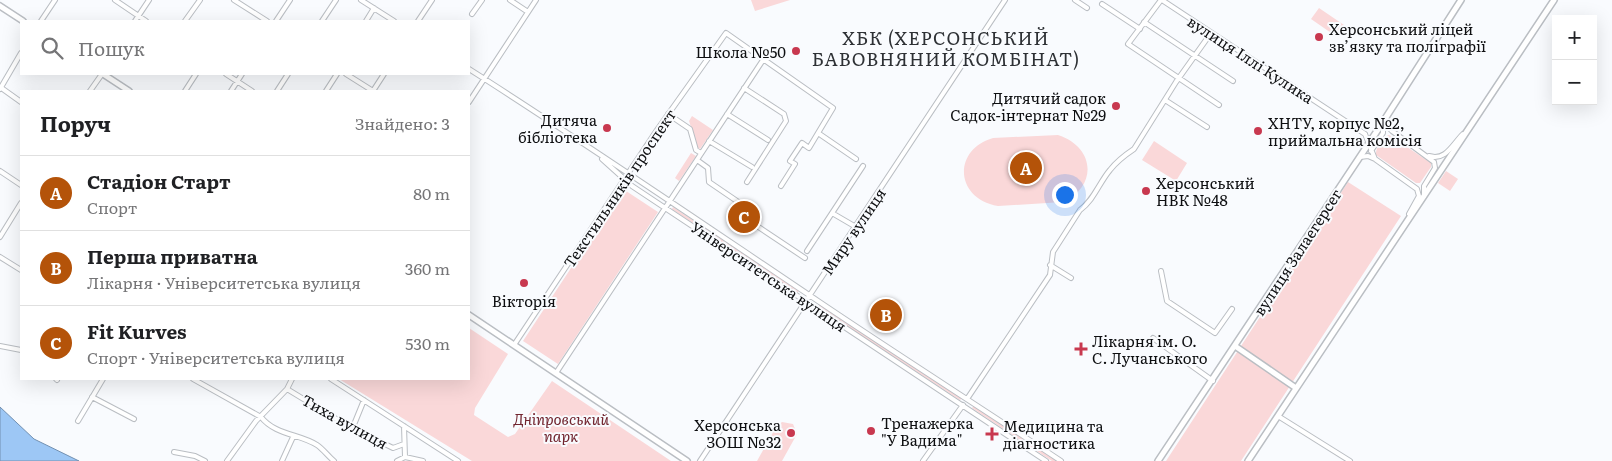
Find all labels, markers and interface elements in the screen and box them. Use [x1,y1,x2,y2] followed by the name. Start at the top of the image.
[1183,9,1319,109] street label: вулиця Іллі Кулика
[1552,15,1597,105] map controls
[1552,15,1597,60] button: +
[1329,17,1486,57] place label: Херсонський ліцей зв’язку та поліграфії
[20,20,470,75] search box
[812,24,1080,72] district label: ХБК (ХЕРСОНСЬКИЙ БАВОВНЯНИЙ КОМБІНАТ)
[1313,31,1325,43] marker: Херсонський ліцей зв’язку та поліграфії
[38,34,66,62] icon: search
[78,34,145,62] text: Пошук
[696,40,786,63] place label: Школа №50
[790,45,802,57] marker: Школа №50
[1552,60,1597,105] button: −
[950,86,1106,126] place label: Дитячий садок Садок-інтернат №29
[1110,100,1122,112] marker: Дитячий садок Садок-інтернат №29
[557,104,681,272] street label: Текстильників проспект
[40,107,111,138] text: Поруч
[518,108,598,148] place label: Дитяча бібліотека
[355,111,450,135] text: Знайдено: 3
[1268,111,1422,151] place label: ХНТУ, корпус №2, приймальна комісія
[601,122,613,134] marker: Дитяча бібліотека
[1252,125,1264,137] marker: ХНТУ, корпус №2, приймальна комісія
[1010,149,1042,187] pin: A
[87,167,231,195] text: Стадіон Старт
[1156,171,1255,211] place label: Херсонський НВК №48
[50,181,62,205] text: A
[413,181,450,205] text: 80 m
[1052,182,1078,208] your location
[815,183,891,279] street label: Миру вулиця
[1247,184,1347,320] street label: вулиця Залаегерсег
[1140,185,1152,197] marker: Херсонський НВК №48
[87,195,137,219] text: Спорт
[728,198,760,236] pin: C
[686,215,852,337] street label: Університетська вулиця
[87,242,258,270] text: Перша приватна
[50,256,62,280] text: B
[405,256,450,280] text: 360 m
[87,270,361,294] text: Лікарня · Університетська вулиця
[518,277,530,289] marker: Вікторія
[492,289,556,312] place label: Вікторія
[870,296,902,334] pin: B
[87,317,187,345] text: Fit Kurves
[1092,329,1208,369] place label: Лікарня ім. О. С. Лучанського
[50,331,62,355] text: C
[405,331,450,355] text: 530 m
[1074,342,1088,356] marker: Лікарня ім. О. С. Лучанського
[87,345,345,369] text: Спорт · Університетська вулиця
[298,388,392,454] street label: Тиха вулиця
[513,407,609,447] park label: Дніпровський парк
[881,411,974,451] place label: Тренажерка "У Вадима"
[694,413,782,453] place label: Херсонська ЗОШ №32
[1003,414,1104,454] place label: Медицина та діагностика
[865,425,877,437] marker: Тренажерка "У Вадима"
[785,427,797,439] marker: Херсонська ЗОШ №32
[985,427,999,441] marker: Медицина та діагностика

